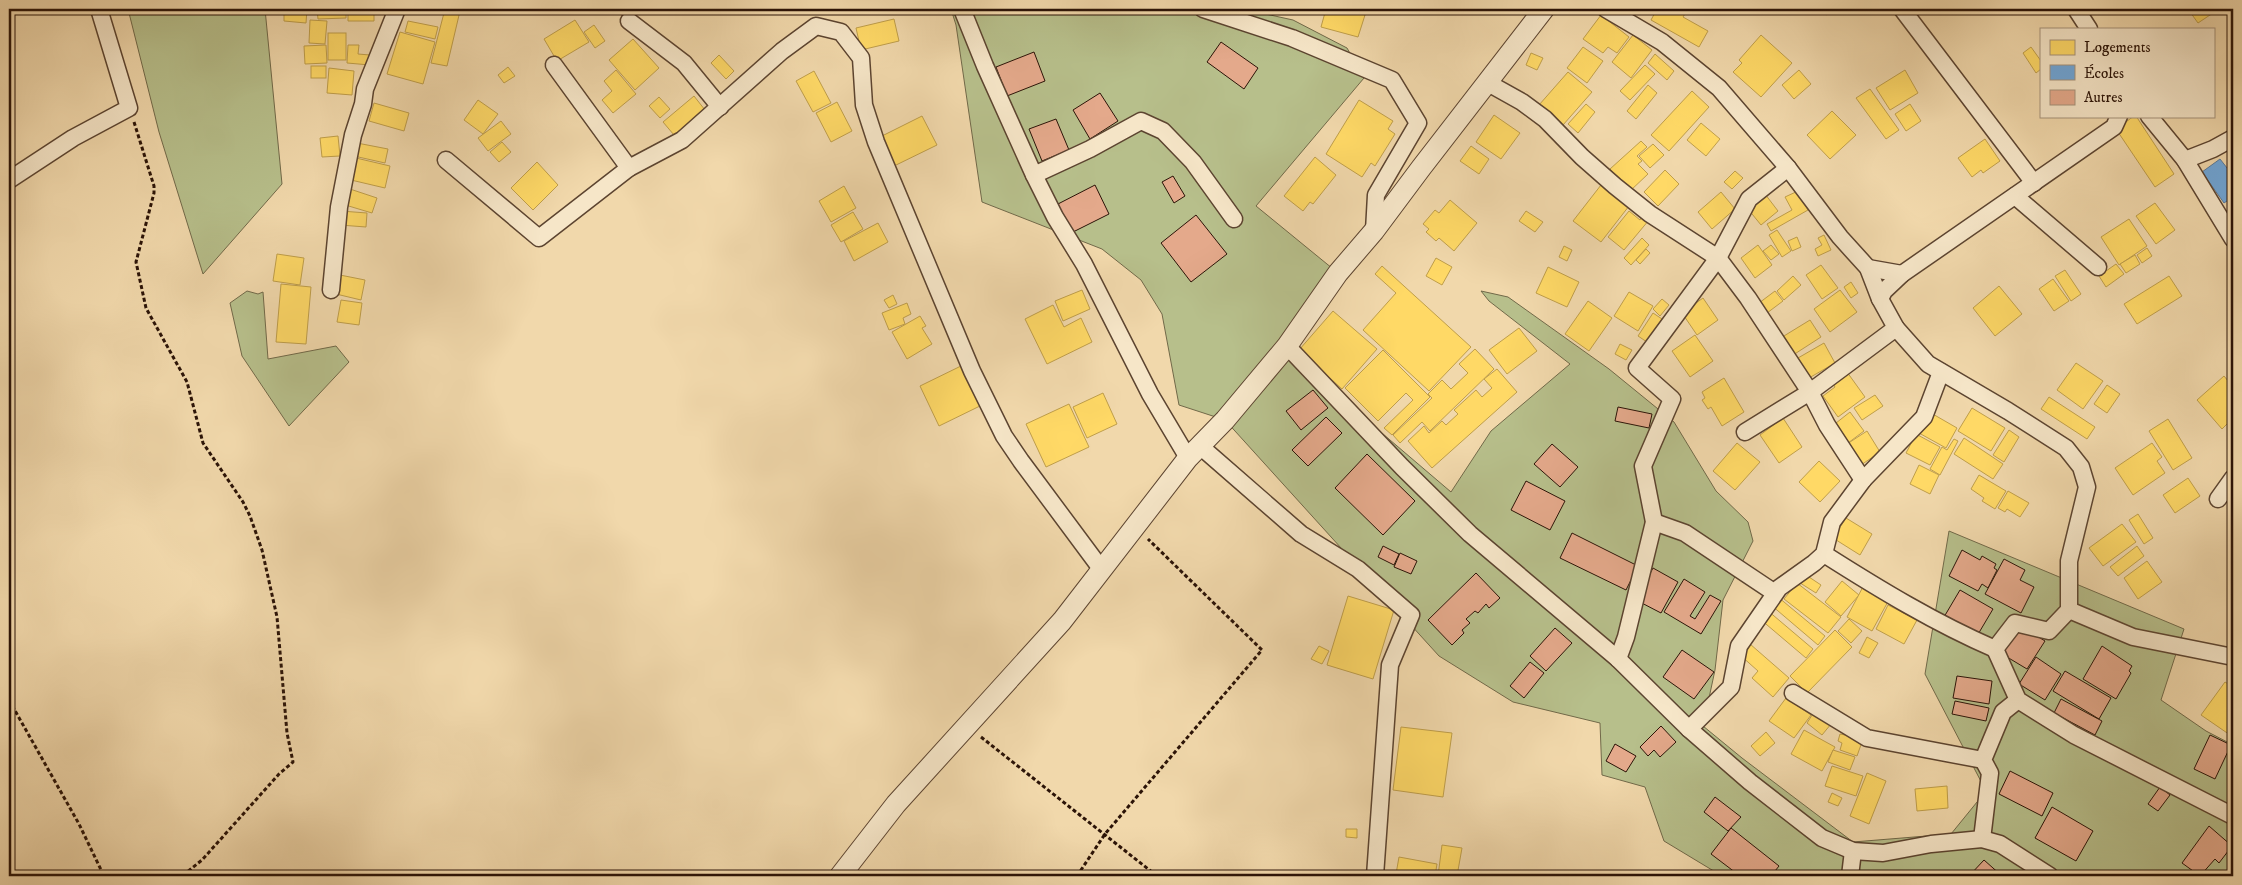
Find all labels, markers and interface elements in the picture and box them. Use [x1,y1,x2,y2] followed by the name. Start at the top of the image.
[2040,28,2214,118] legend
[2084,38,2151,57] text: Logements
[2084,64,2124,83] text: Écoles
[2084,88,2122,107] text: Autres

